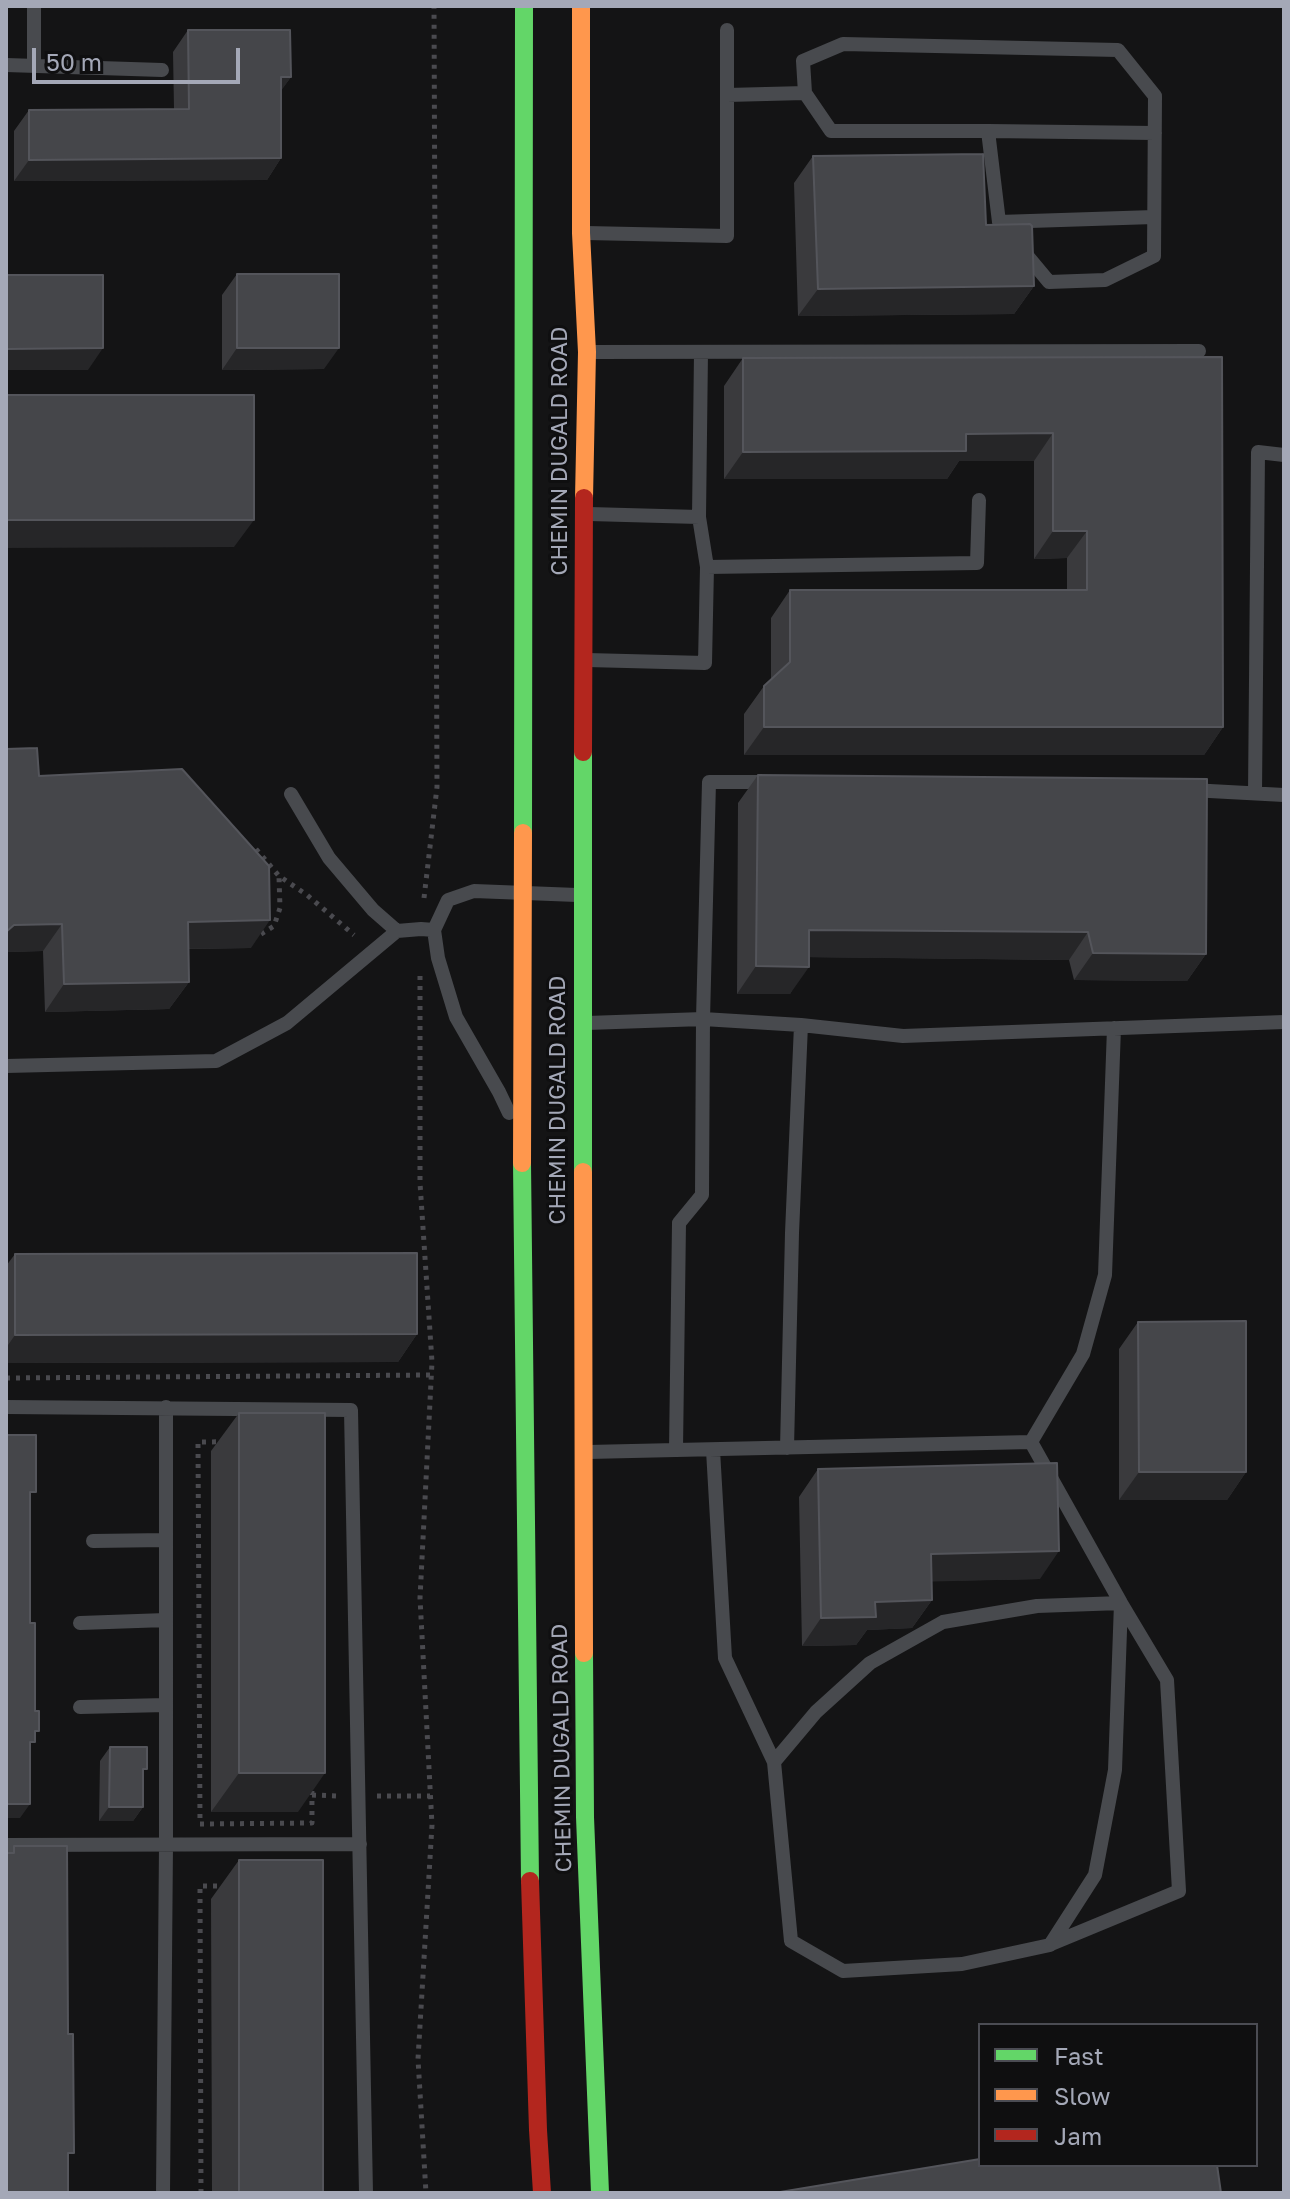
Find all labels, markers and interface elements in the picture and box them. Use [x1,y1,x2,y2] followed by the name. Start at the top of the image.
[36,32,244,82] scale bar
[46,47,102,76] text: 50 m
[547,327,573,575] street label: CHEMIN DUGALD ROAD
[545,976,571,1224] street label: CHEMIN DUGALD ROAD
[547,1623,577,1873] street label: CHEMIN DUGALD ROAD
[978,2023,1258,2167] legend
[1054,2041,1104,2070] text: Fast
[1054,2081,1110,2110] text: Slow
[1054,2121,1102,2150] text: Jam

